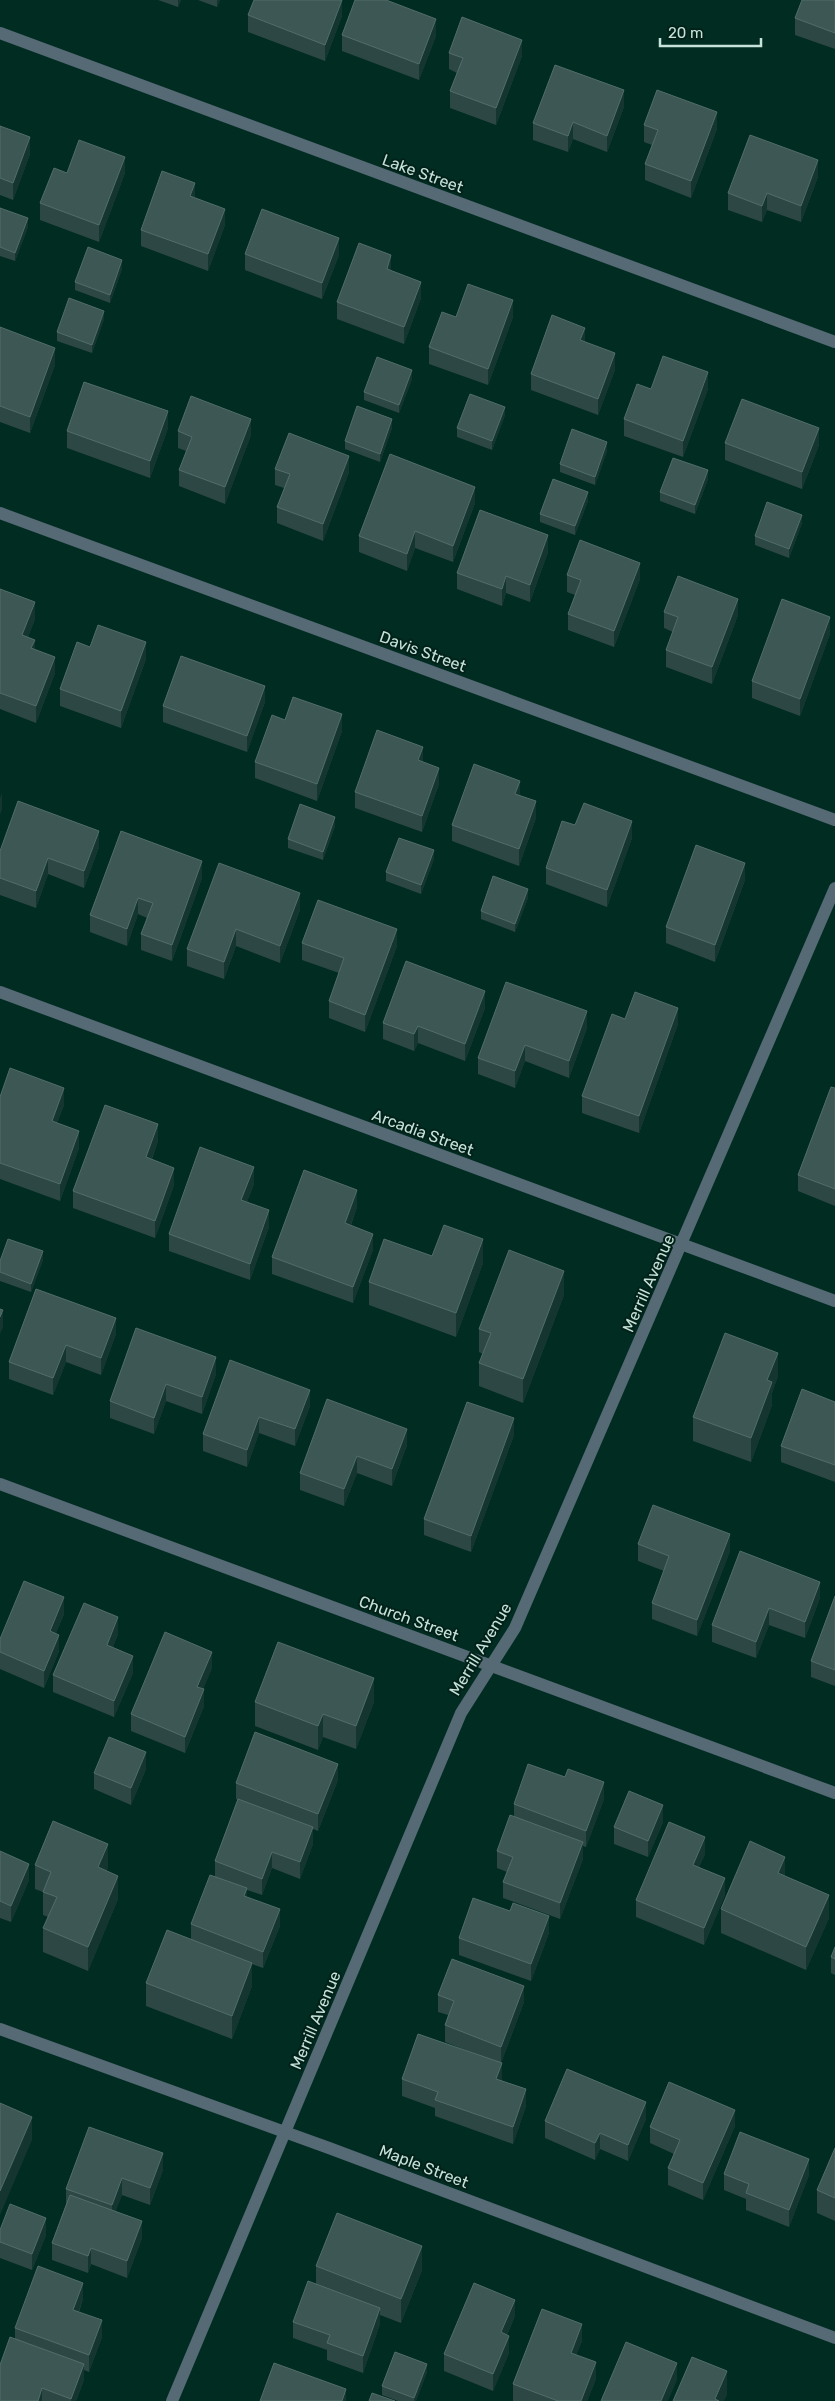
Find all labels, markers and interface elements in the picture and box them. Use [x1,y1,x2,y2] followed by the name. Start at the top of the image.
[660,15,761,47] scale bar
[668,24,703,42] text: 20 m
[380,150,466,197] street label: Lake Street
[377,627,469,676] street label: Davis Street
[369,1105,476,1160] street label: Arcadia Street
[618,1231,679,1335] street label: Merrill Avenue
[356,1592,461,1645] street label: Church Street
[445,1599,516,1699] street label: Merrill Avenue
[286,1968,345,2072] street label: Merrill Avenue
[376,2141,471,2192] street label: Maple Street

